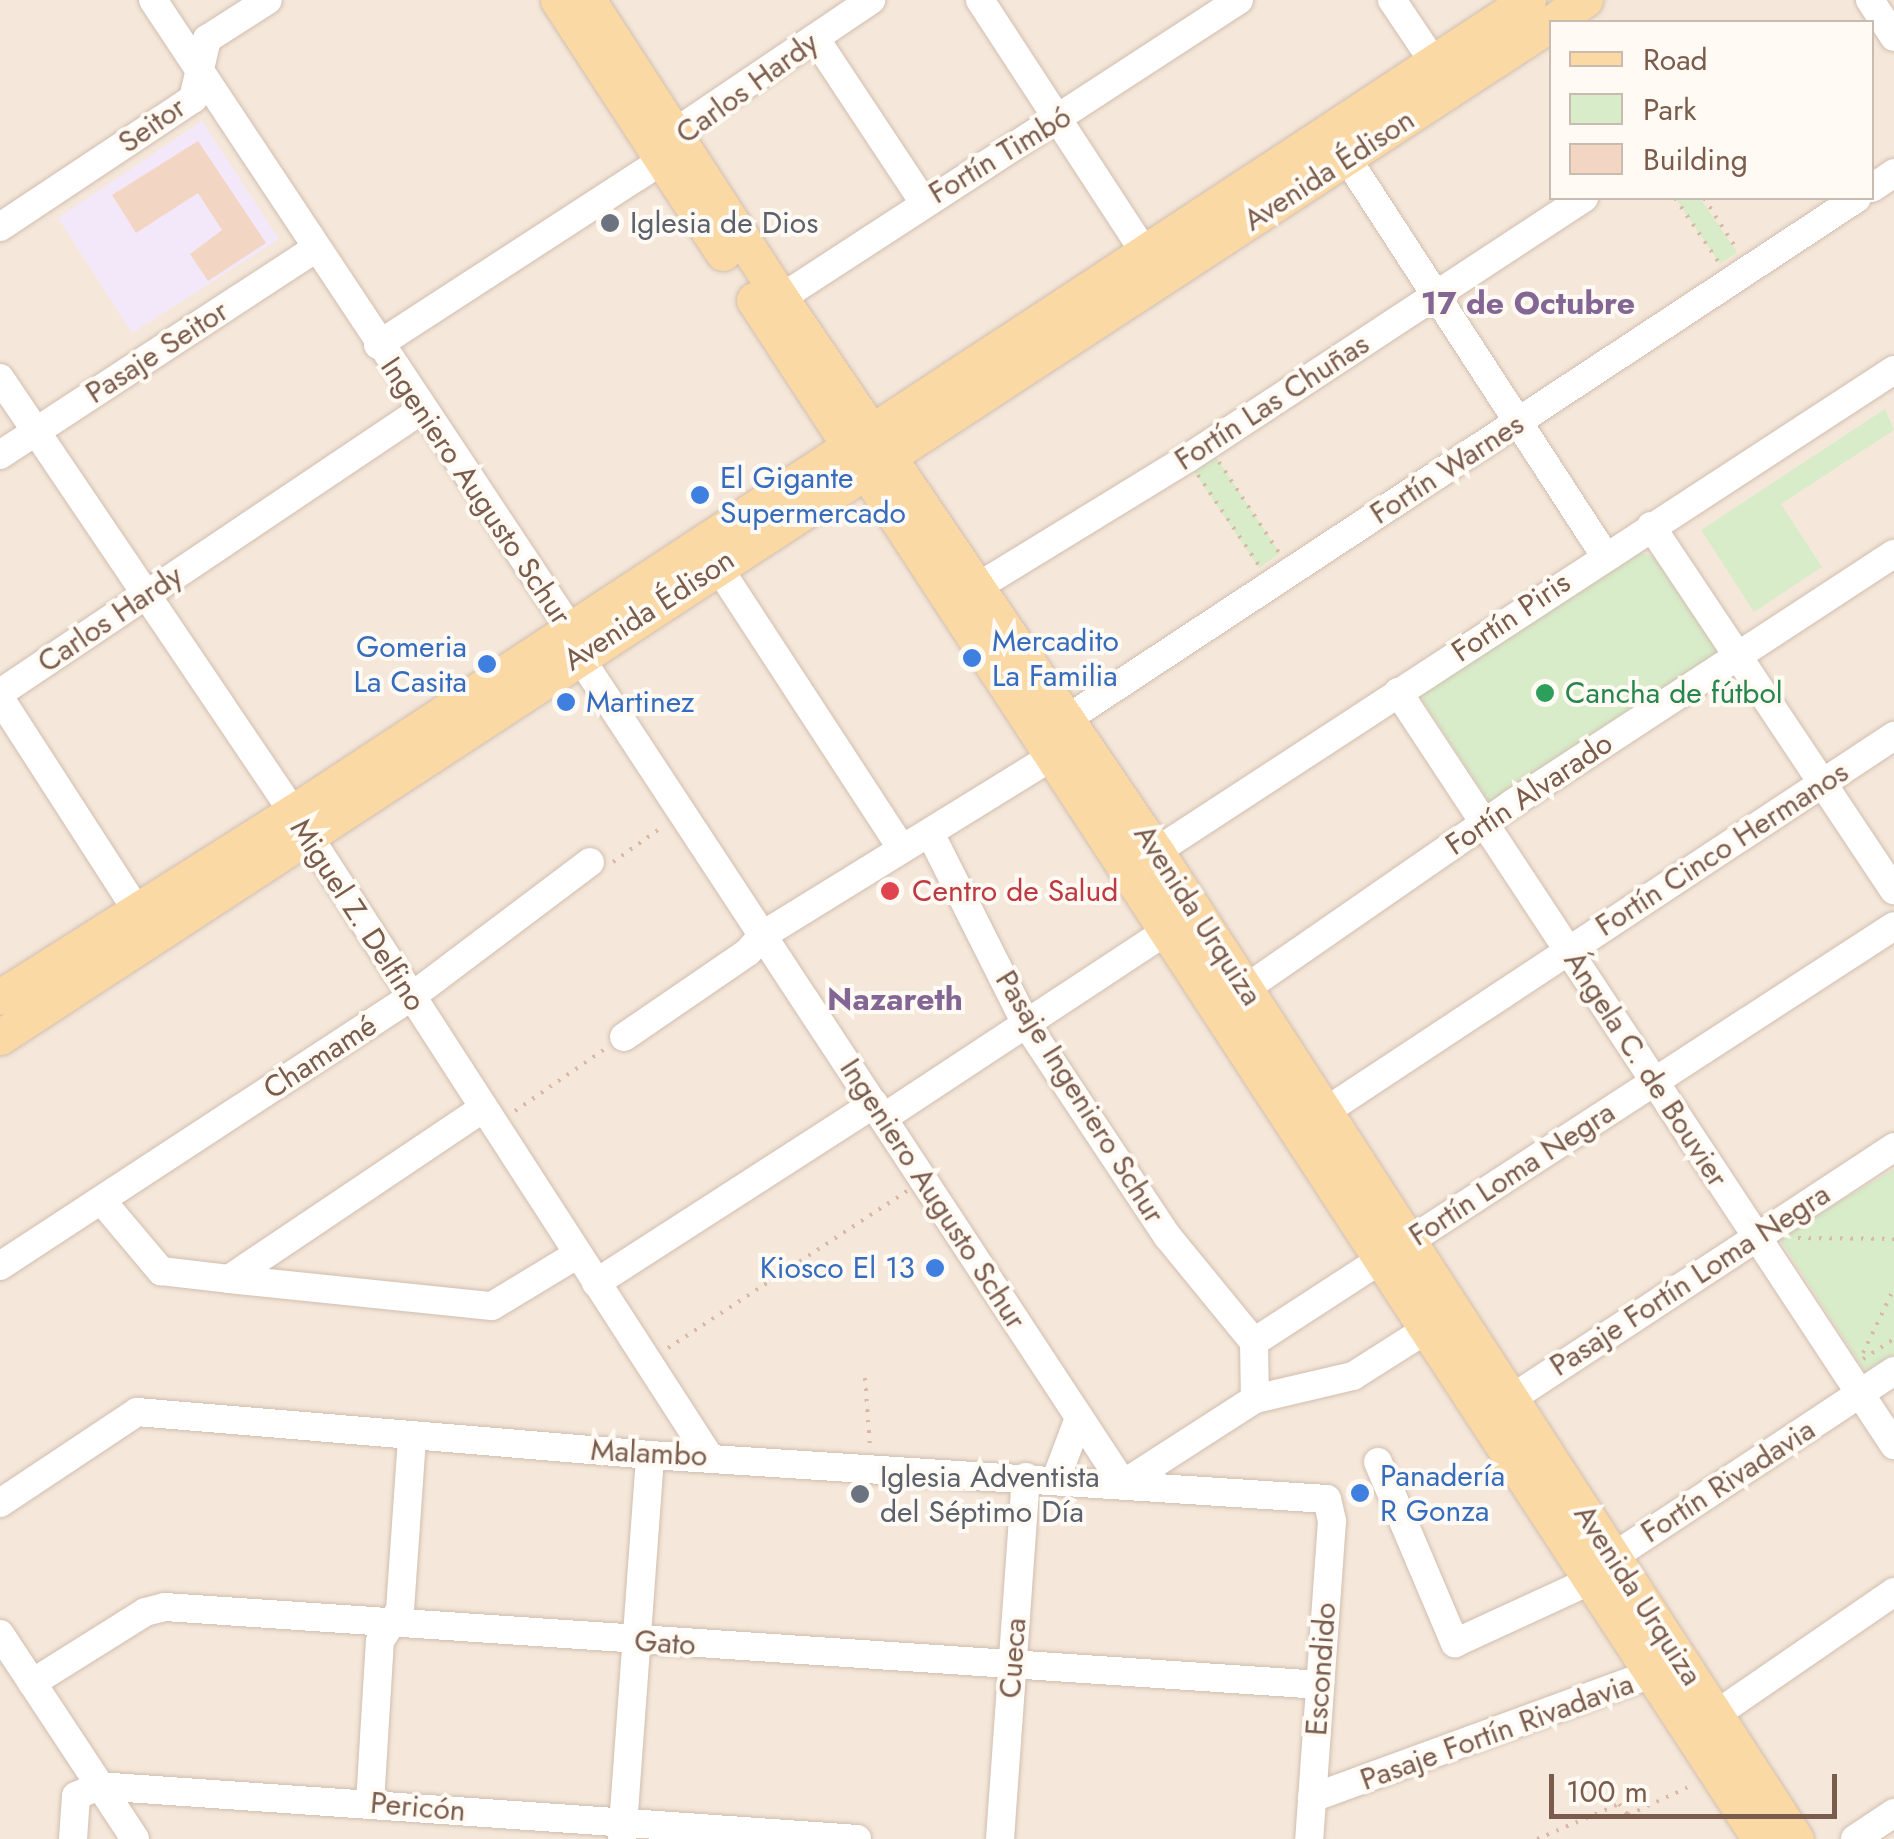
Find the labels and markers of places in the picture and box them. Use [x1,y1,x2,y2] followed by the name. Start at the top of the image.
[630,205,818,241] place label: Iglesia de Dios
[599,212,621,234] marker: Iglesia de Dios
[720,460,906,530] place label: El Gigante Supermercado
[689,484,711,506] marker: El Gigante Supermercado
[992,623,1119,694] place label: Mercadito La Familia
[354,629,467,700] place label: Gomeria La Casita
[961,647,983,669] marker: Mercadito La Familia
[476,653,498,675] marker: Gomeria La Casita
[1565,675,1783,711] place label: Cancha de fútbol
[1534,682,1556,704] marker: Cancha de fútbol
[586,684,695,720] place label: Martinez
[555,691,577,713] marker: Martinez
[912,873,1118,909] place label: Centro de Salud
[877,878,903,904] marker: Centro de Salud
[760,1250,915,1286] place label: Kiosco El 13
[924,1257,946,1279] marker: Kiosco El 13
[1380,1458,1505,1528] place label: Panadería R Gonza
[880,1459,1100,1530] place label: Iglesia Adventista del Séptimo Día
[1349,1482,1371,1504] marker: Panadería R Gonza
[849,1483,871,1505] marker: Iglesia Adventista del Séptimo Día

